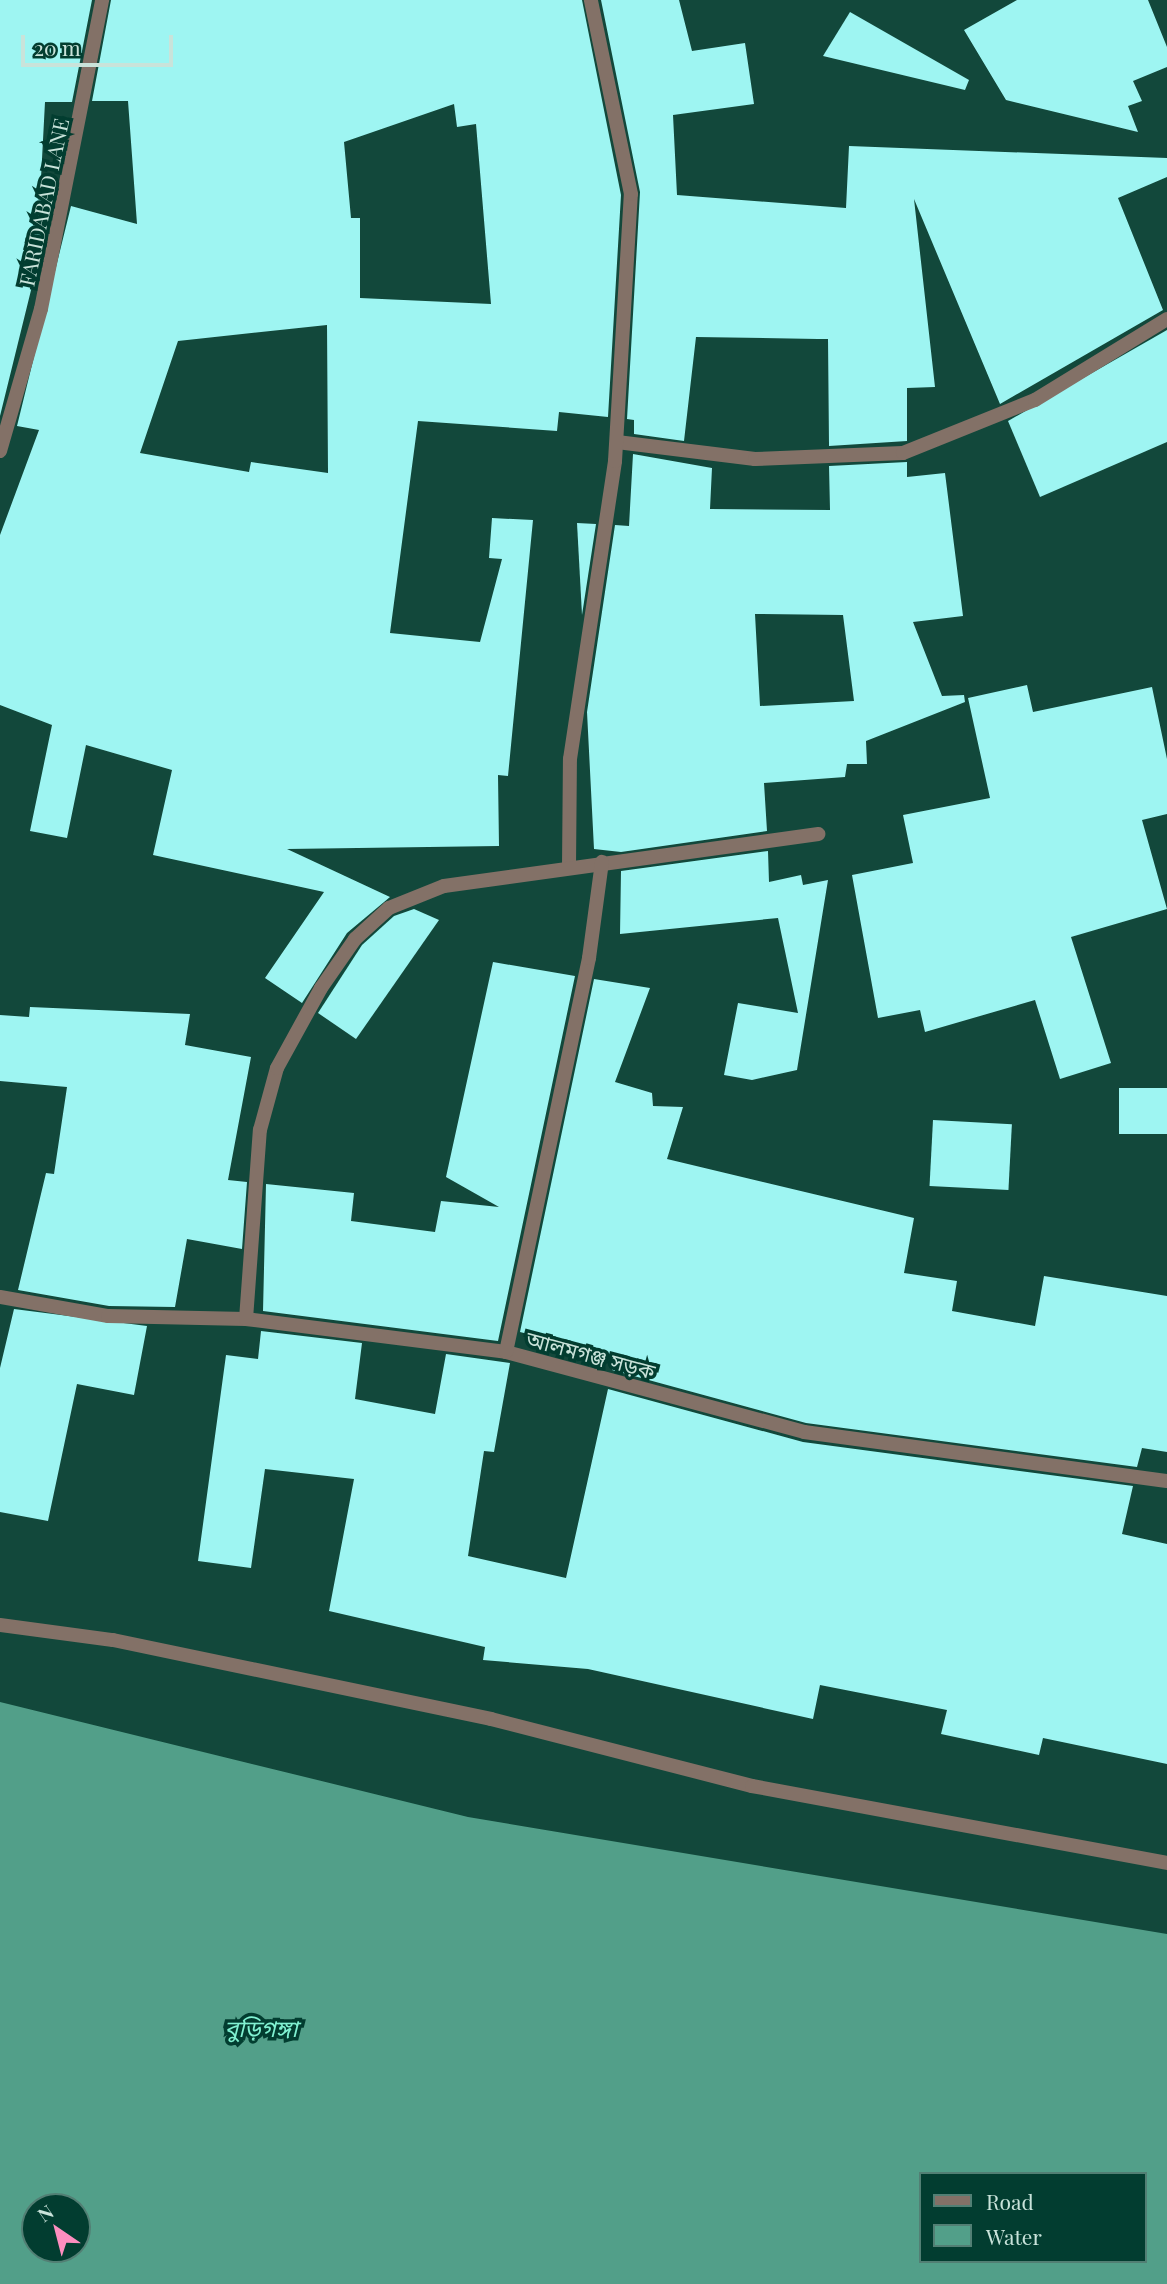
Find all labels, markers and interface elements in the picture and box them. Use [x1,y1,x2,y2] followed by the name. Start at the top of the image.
[24,21,177,65] scale bar
[34,33,81,61] text: 20 m
[13,116,73,288] street label: FARIDABAD LANE
[524,1325,658,1383] street label: আলমগঞ্জ সড়ক
[224,2014,298,2042] water label: বুড়িগঙ্গা
[918,2172,1146,2263] legend
[986,2187,1034,2215] text: Road
[21,2193,91,2263] north arrow
[32,2198,58,2227] text: N
[986,2222,1042,2250] text: Water

